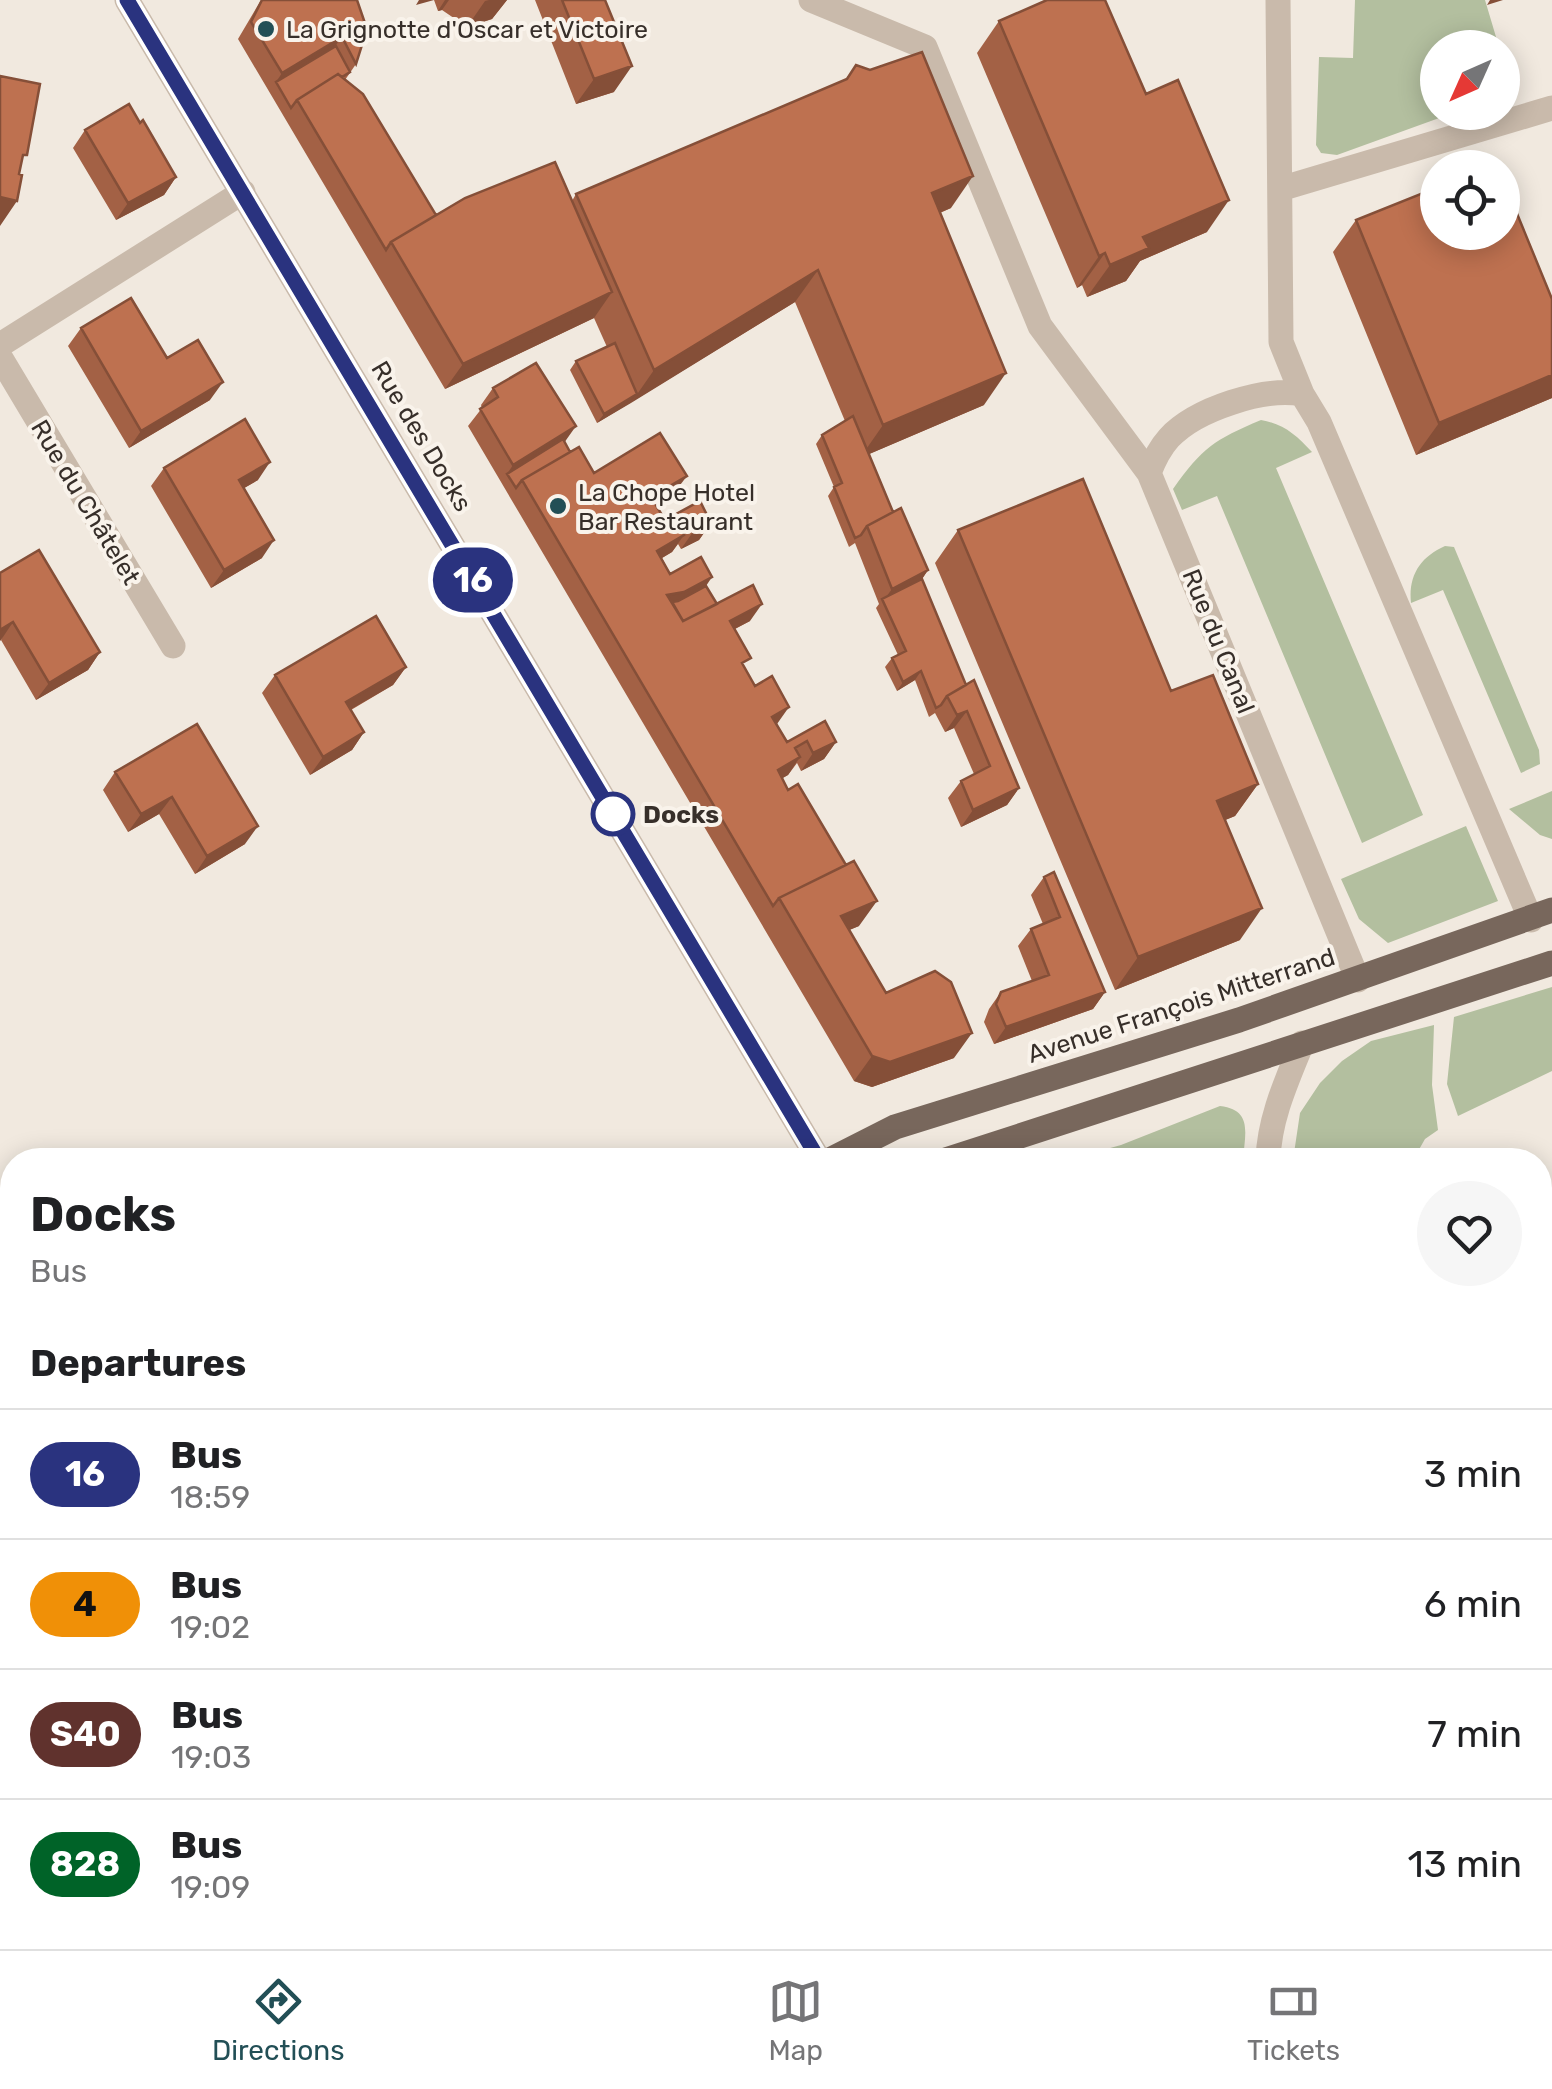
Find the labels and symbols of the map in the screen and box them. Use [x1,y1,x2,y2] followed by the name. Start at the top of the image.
[286,15,648,44] place label: La Grignotte d'Oscar et Victoire
[255,18,277,40] marker: La Grignotte d'Oscar et Victoire
[1420,30,1520,130] north arrow
[365,356,478,517] street label: Rue des Docks
[25,415,146,590] street label: Rue du Châtelet
[578,478,755,536] place label: La Chope Hotel Bar Restaurant
[547,495,569,517] marker: La Chope Hotel Bar Restaurant
[428,548,518,612] line badge: 16
[1176,565,1261,718] street label: Rue du Canal
[592,793,634,835] marker: Docks
[643,800,719,829] place label: Docks
[1024,942,1338,1069] street label: Avenue François Mitterrand

